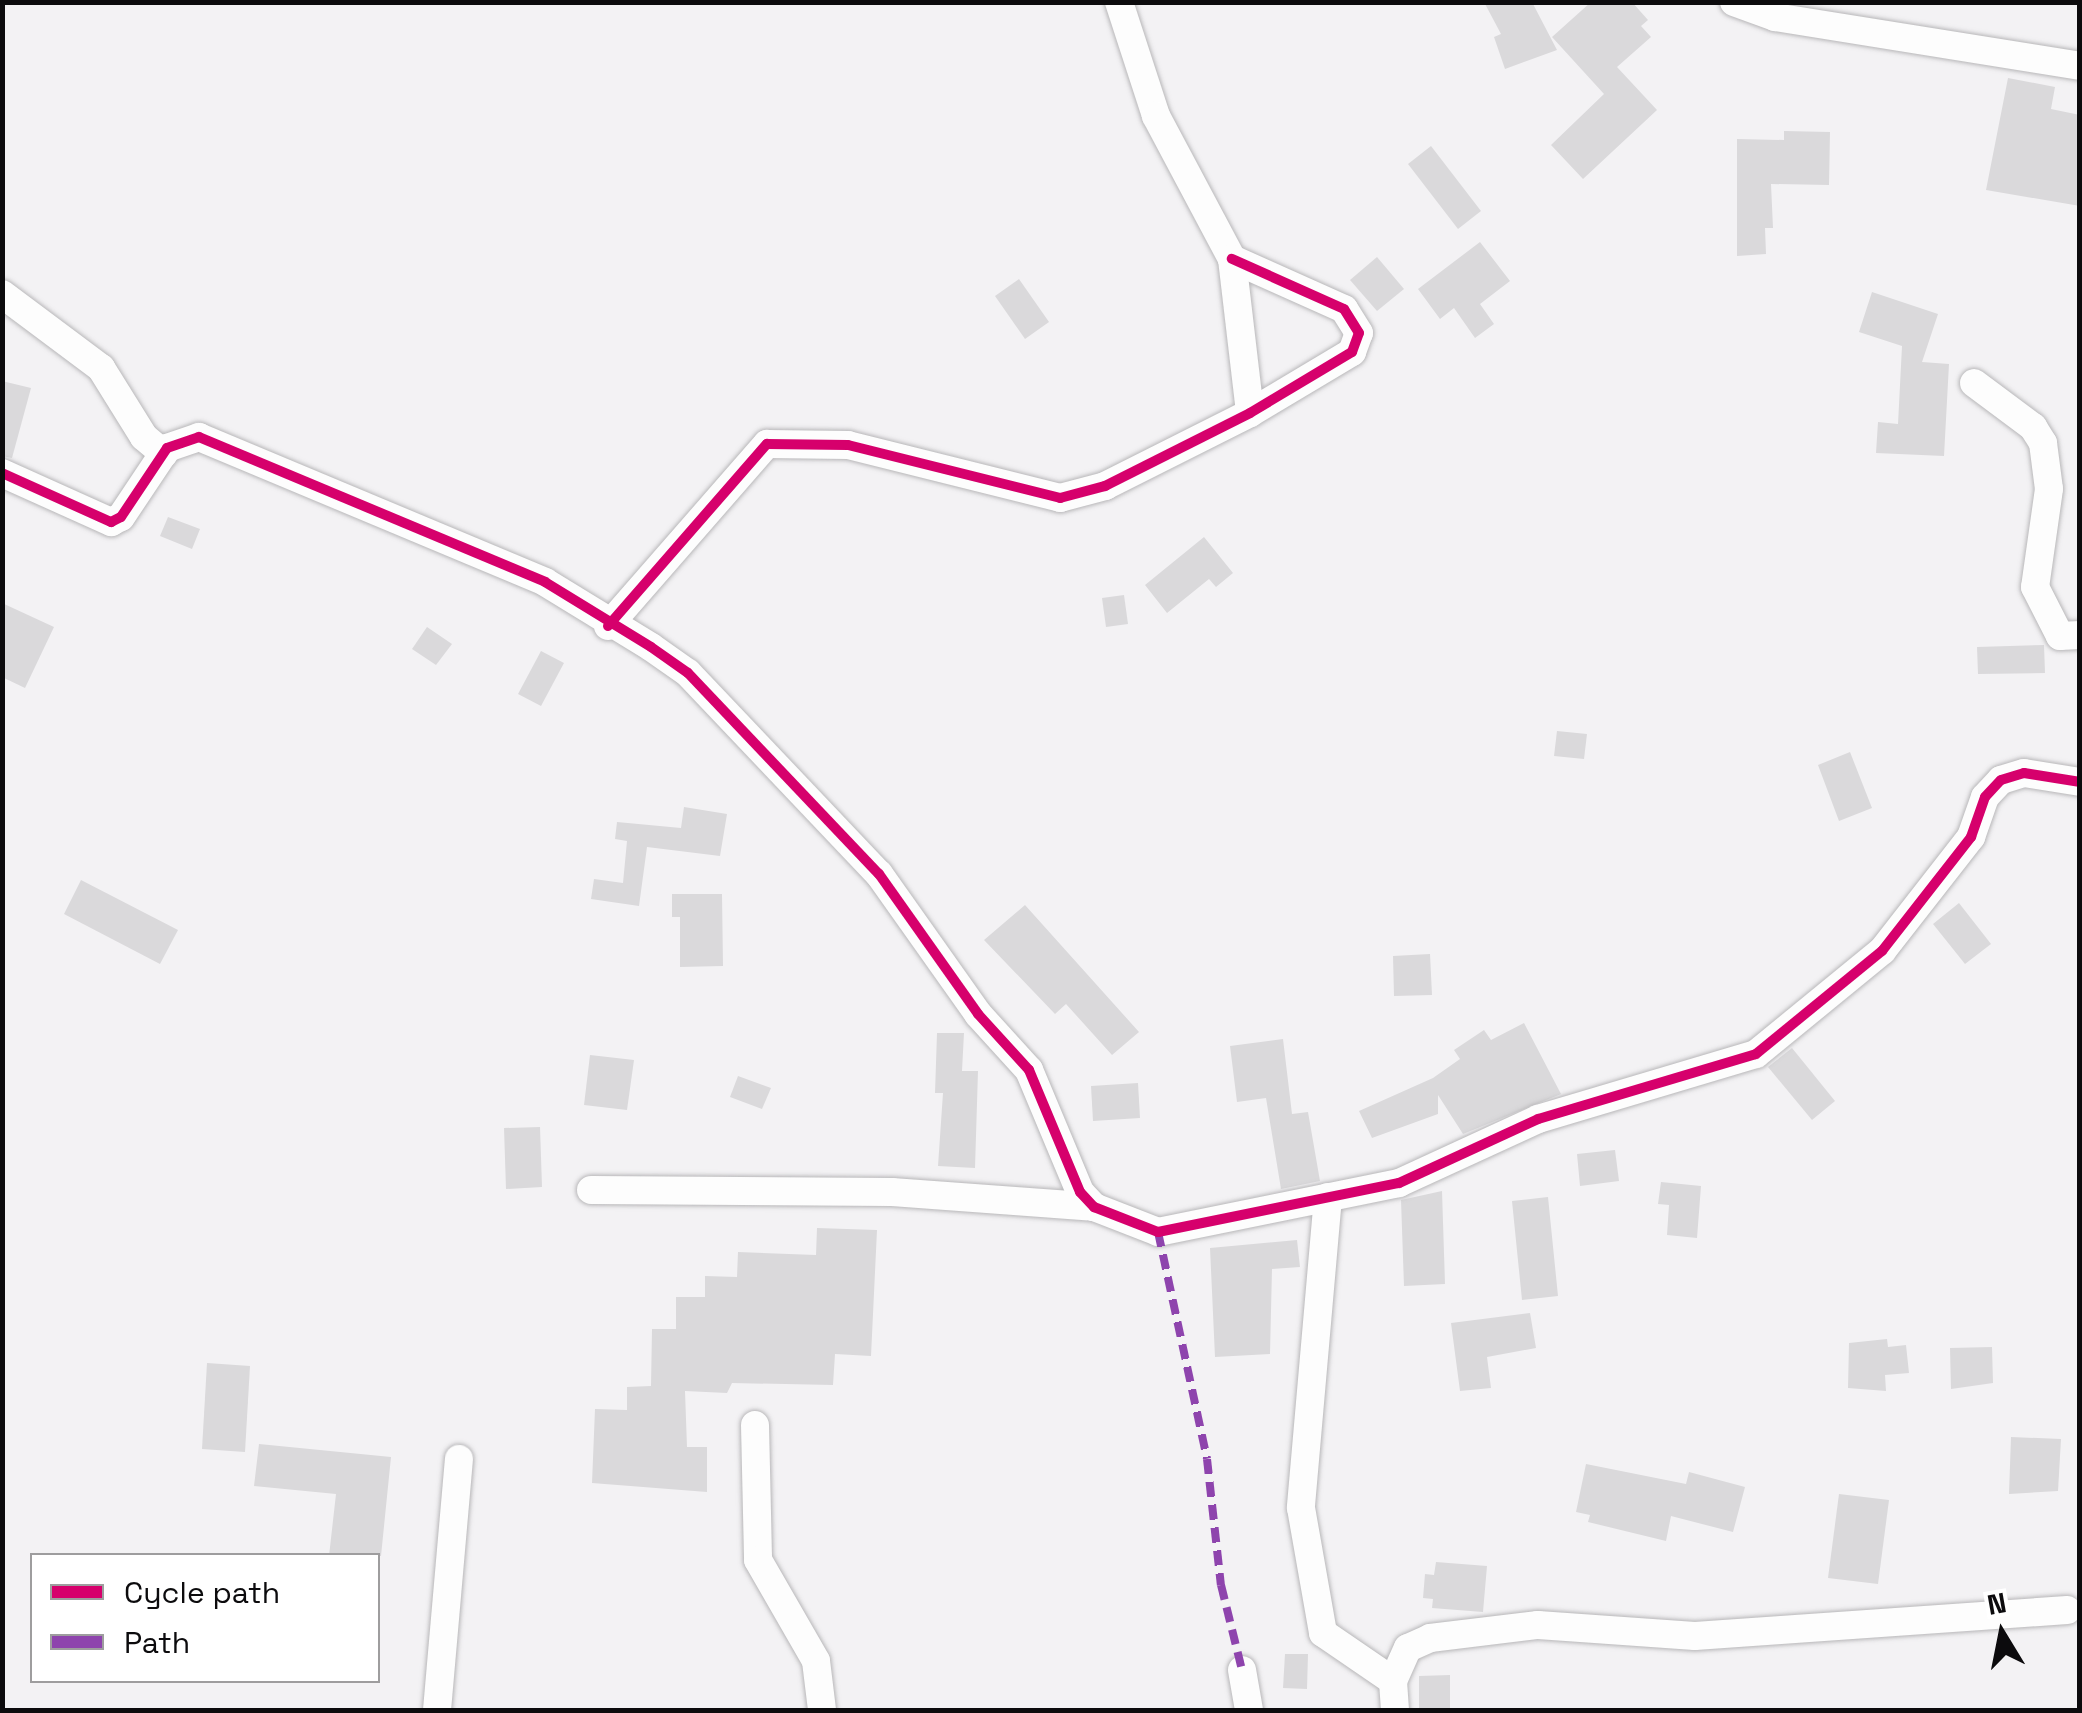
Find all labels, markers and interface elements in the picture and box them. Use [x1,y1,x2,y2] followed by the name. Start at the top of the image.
[30,1553,380,1683] legend
[124,1573,280,1612] text: Cycle path
[1952,1583,2052,1683] north arrow
[1984,1584,2009,1623] text: N
[124,1623,190,1662] text: Path

